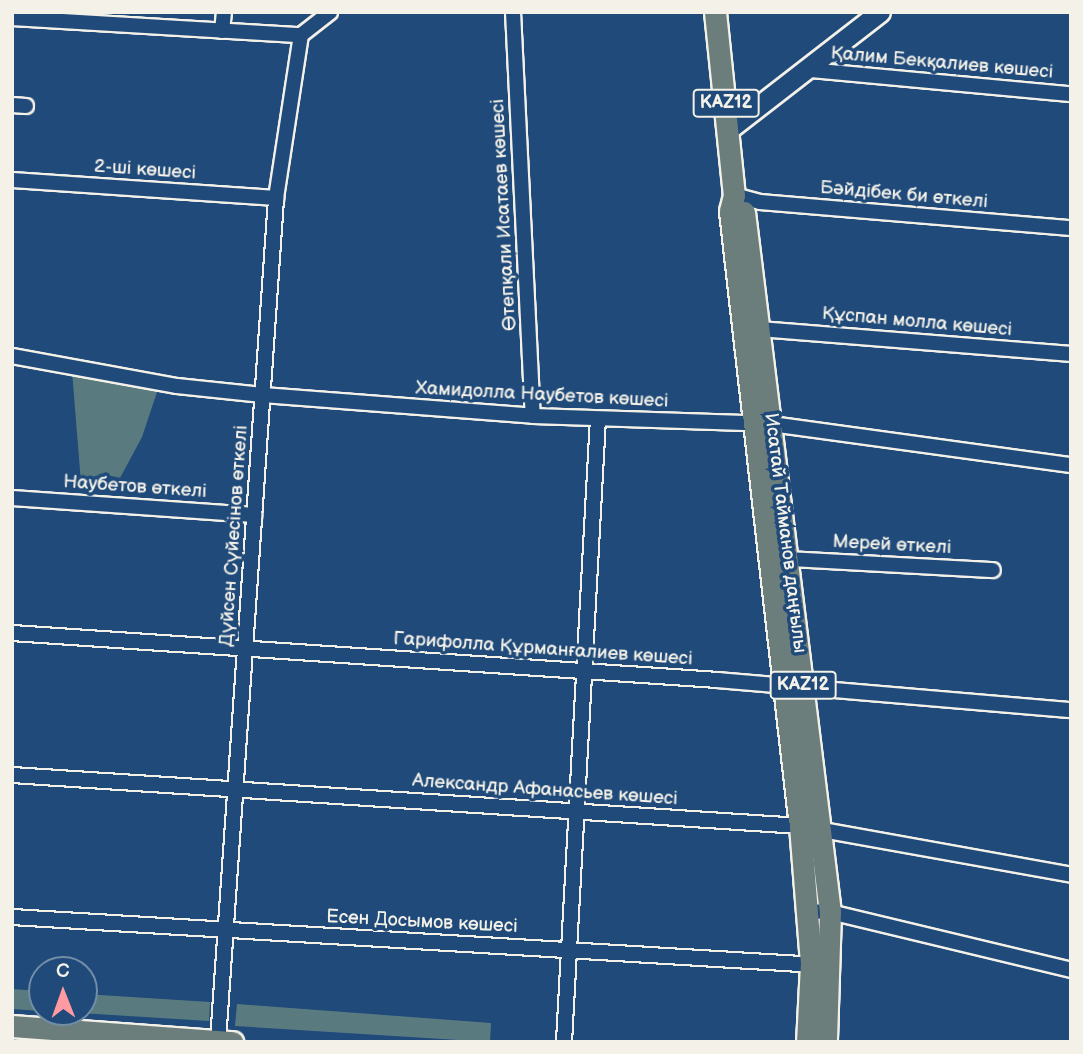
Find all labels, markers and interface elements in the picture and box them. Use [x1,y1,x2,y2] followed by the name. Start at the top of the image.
[830,42,1054,84] street label: Қалим Бекқалиев көшесі
[691,88,761,118] road number: KAZ12
[487,98,521,332] street label: Өтепқали Исатаев көшесі
[93,155,197,185] street label: 2-ші көшесі
[819,176,989,214] street label: Бәйдібек би өткелі
[821,302,1013,342] street label: Құспан молла көшесі
[415,377,669,413] street label: Хамидолла Наубетов көшесі
[759,412,811,654] street label: Исатай Тайманов даңғылы
[215,425,253,647] street label: Дүйсен Сүйесінов өткелі
[63,471,207,503] street label: Наубетов өткелі
[832,531,952,559] street label: Мерей өткелі
[393,627,693,671] street label: Гарифолла Құрманғалиев көшесі
[768,670,838,700] road number: KAZ12
[412,769,678,811] street label: Александр Афанасьев көшесі
[326,906,518,938] street label: Есен Досымов көшесі
[28,956,98,1026] north arrow
[56,960,69,983] text: С

